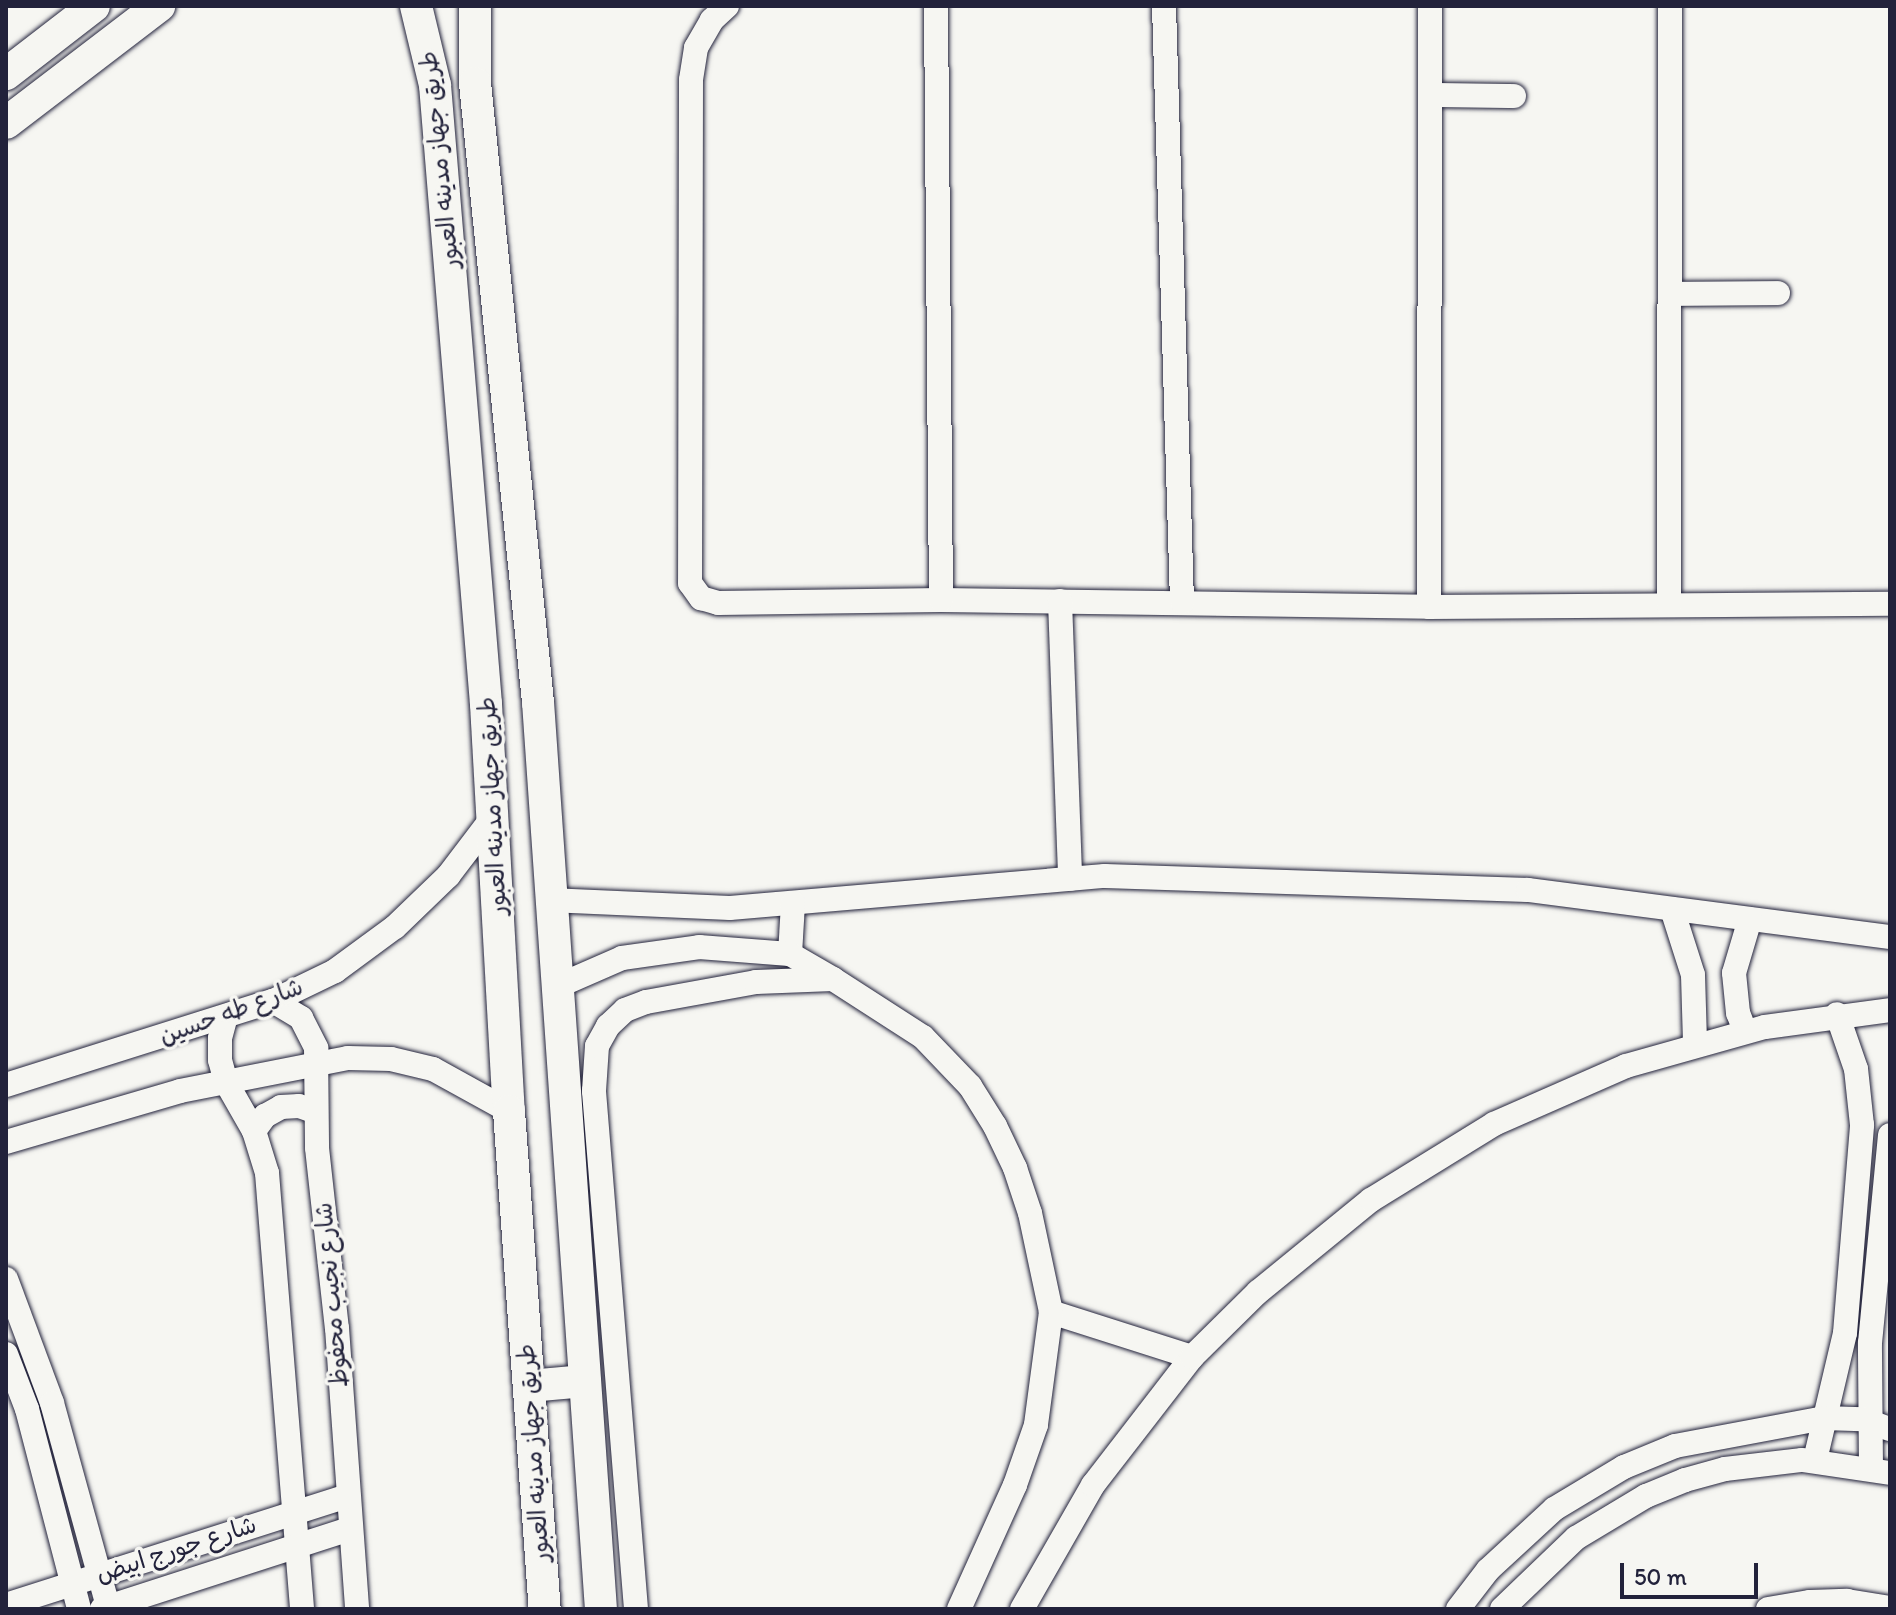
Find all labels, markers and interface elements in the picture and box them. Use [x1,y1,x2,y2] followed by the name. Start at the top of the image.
[413,50,465,270] street label: طريق جهاز مدينه العبور
[472,696,512,916] street label: طريق جهاز مدينه العبور
[155,972,307,1050] street label: شارع طه حسين
[309,1201,353,1389] street label: شارع نجيب محفوظ
[511,1343,555,1563] street label: طريق جهاز مدينه العبور
[92,1510,260,1588] street label: شارع جورج ابيض
[1624,1547,1762,1597] scale bar
[1634,1562,1687,1591] text: 50 m

